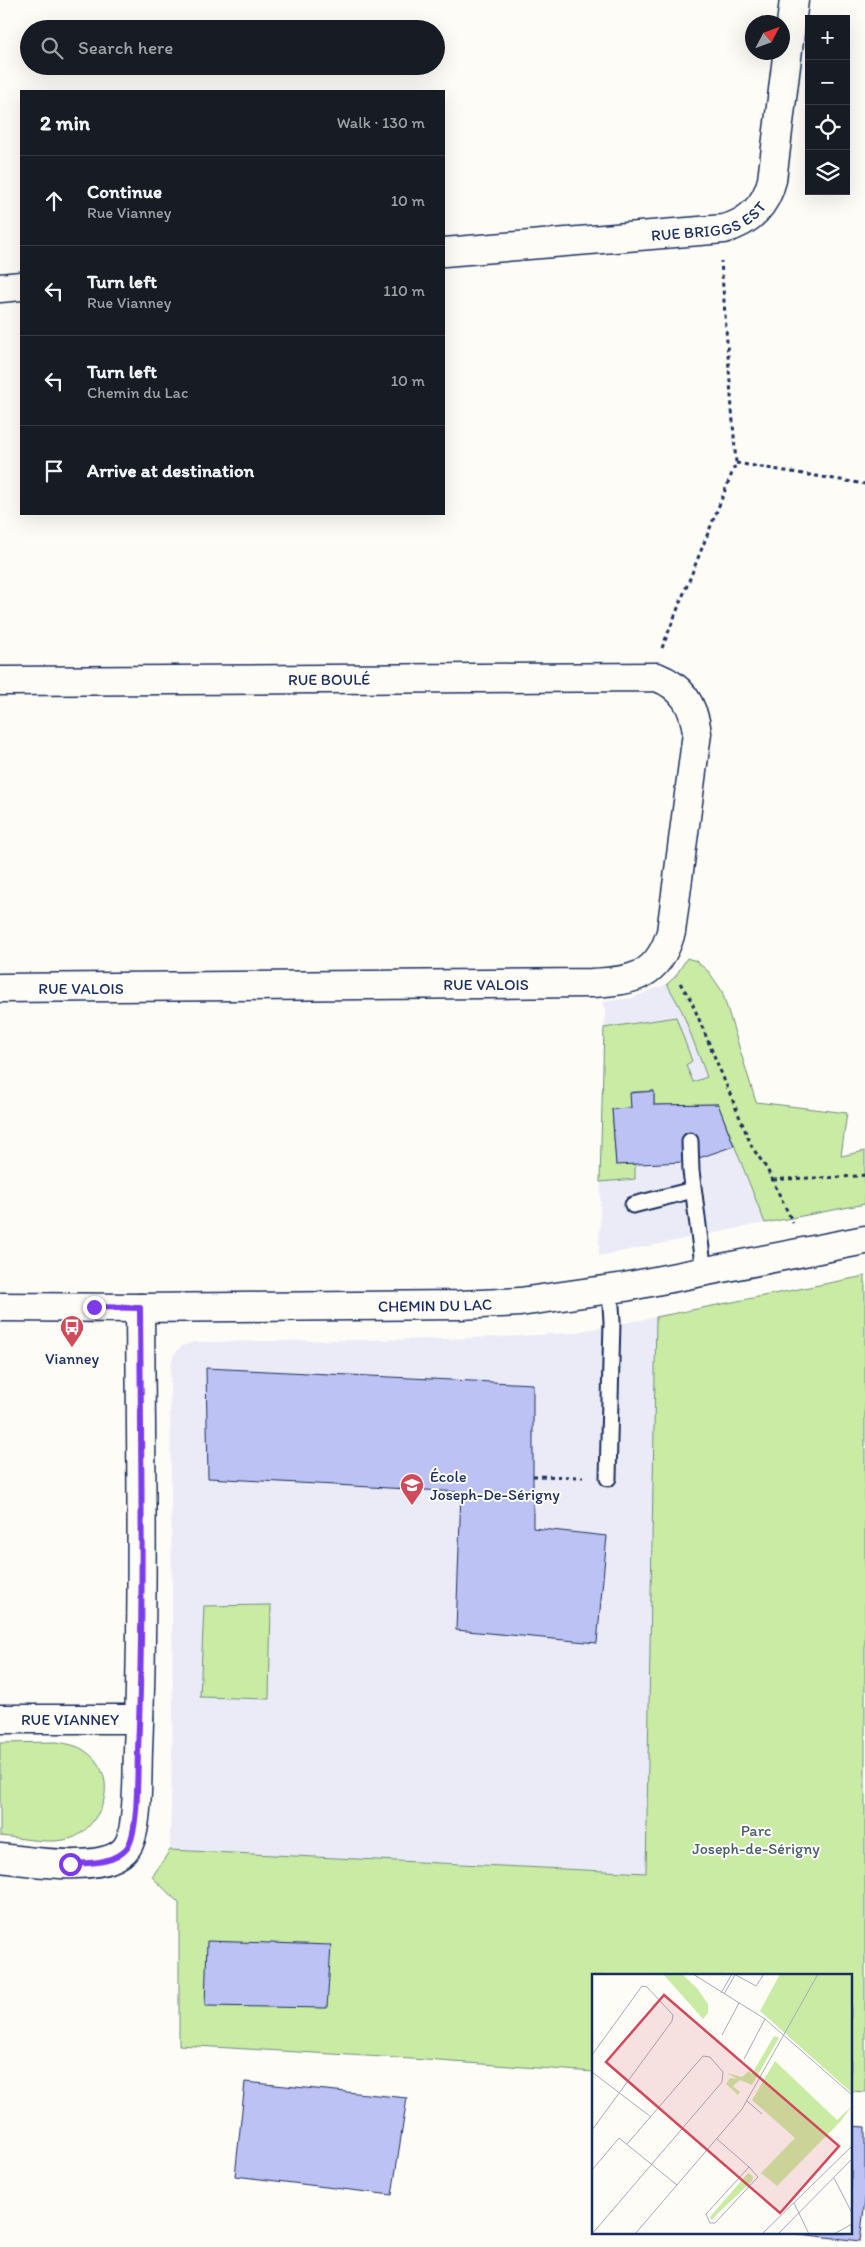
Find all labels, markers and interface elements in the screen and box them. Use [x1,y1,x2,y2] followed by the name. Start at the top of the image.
[745,15,790,60] north arrow
[805,15,850,195] map controls
[805,15,850,60] button: +
[20,20,445,75] search box
[38,34,66,62] icon: search
[78,36,173,59] text: Search here
[805,60,850,105] button: −
[805,105,850,150] button: locate
[40,110,90,135] text: 2 min
[337,113,425,132] text: Walk · 130 m
[805,150,850,195] button: layers
[87,180,162,203] text: Continue
[40,187,68,215] icon: ahead
[391,191,425,210] text: 10 m
[650,198,770,245] street label: RUE BRIGGS EST
[87,203,171,222] text: Rue Vianney
[87,270,157,293] text: Turn left
[40,277,68,305] icon: left
[383,281,425,300] text: 110 m
[87,293,171,312] text: Rue Vianney
[87,360,157,383] text: Turn left
[40,367,68,395] icon: left
[391,371,425,390] text: 10 m
[87,383,188,402] text: Chemin du Lac
[40,457,68,485] icon: arrive
[87,459,254,482] text: Arrive at destination
[288,670,370,689] street label: RUE BOULÉ
[443,975,529,994] street label: RUE VALOIS
[38,979,124,998] street label: RUE VALOIS
[378,1294,493,1316] street label: CHEMIN DU LAC
[83,1296,106,1319] route end
[59,1314,85,1348] bus stop icon: Vianney
[45,1349,100,1368] place label: Vianney
[430,1467,560,1504] place label: École Joseph-De-Sérigny
[399,1472,425,1506] school or university icon: École Joseph-De-Sérigny
[21,1710,119,1729] street label: RUE VIANNEY
[692,1821,820,1858] park label: Parc Joseph-de-Sérigny
[59,1853,82,1876] route start
[592,1974,852,2234] inset map

